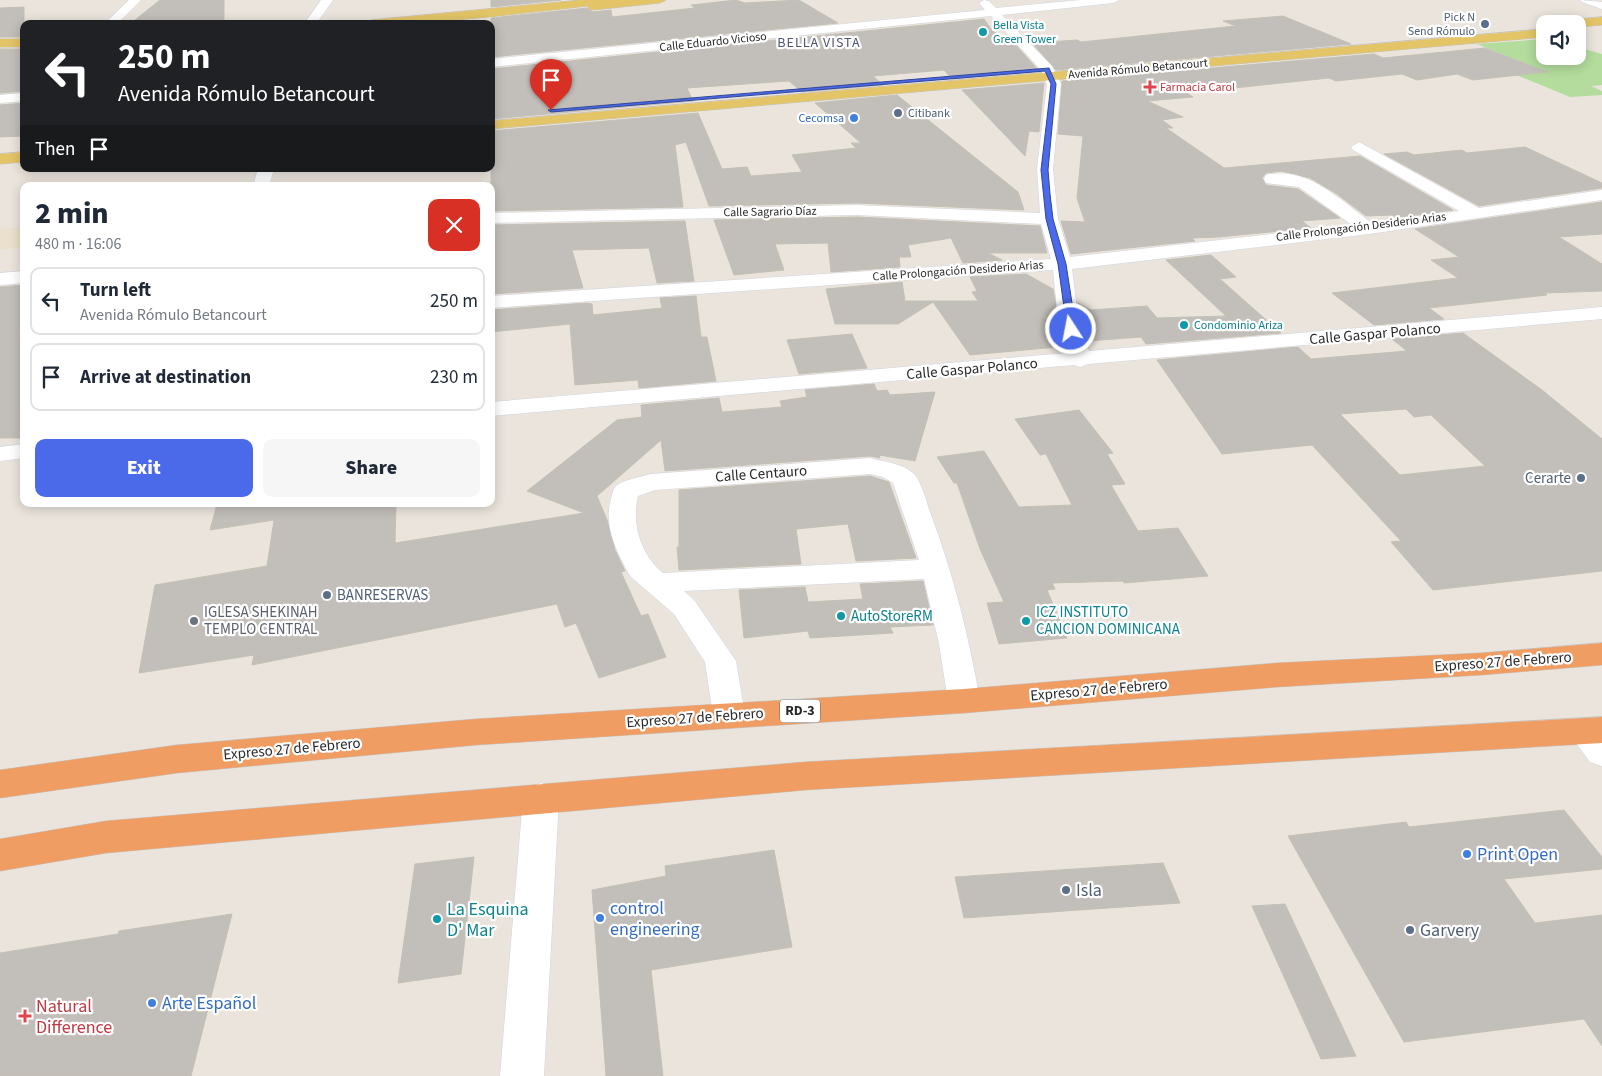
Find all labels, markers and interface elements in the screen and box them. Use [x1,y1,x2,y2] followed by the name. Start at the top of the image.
[1408,9,1475,40] place label: Pick N Send Rómulo
[1536,15,1586,65] map controls
[1536,15,1586,65] button: sound
[993,17,1057,48] place label: Bella Vista Green Tower
[1479,18,1491,30] marker: Pick N Send Rómulo
[977,26,989,38] marker: Bella Vista Green Tower
[658,28,768,56] street label: Calle Eduardo Vicioso
[118,32,210,82] text: 250 m
[777,33,861,53] district label: BELLA VISTA
[35,40,100,105] icon: left
[1068,54,1208,84] street label: Avenida Rómulo Betancourt
[530,59,572,110] pin
[537,66,565,94] icon: arrive
[118,78,375,110] text: Avenida Rómulo Betancourt
[1160,79,1235,96] place label: Farmacia Carol
[1144,81,1156,93] marker: Farmacia Carol
[908,105,950,122] place label: Citibank
[892,107,904,119] marker: Citibank
[798,110,844,127] place label: Cecomsa
[848,112,860,124] marker: Cecomsa
[85,135,113,163] icon: arrive
[35,136,75,163] text: Then
[35,192,109,235] text: 2 min
[428,199,480,251] button: close
[723,203,817,221] street label: Calle Sagrario Díaz
[1275,208,1447,246] street label: Calle Prolongación Desiderio Arias
[35,233,122,255] text: 480 m · 16:06
[872,257,1044,285] street label: Calle Prolongación Desiderio Arias
[80,277,151,304] text: Turn left
[37,287,65,315] icon: left
[430,288,478,315] text: 250 m
[1044,302,1096,354] position arrow
[80,304,267,326] text: Avenida Rómulo Betancourt
[1194,317,1283,334] place label: Condominio Ariza
[1308,318,1442,350] street label: Calle Gaspar Polanco
[1178,319,1190,331] marker: Condominio Ariza
[905,353,1039,385] street label: Calle Gaspar Polanco
[37,363,65,391] icon: arrive
[80,364,251,391] text: Arrive at destination
[430,364,478,391] text: 230 m
[35,439,253,497] button: Exit
[263,439,480,497] button: Share
[714,460,808,488] street label: Calle Centauro
[1525,468,1571,489] place label: Cerarte
[1575,472,1587,484] marker: Cerarte
[337,585,428,606] place label: BANRESERVAS
[321,589,333,601] marker: BANRESERVAS
[204,602,318,640] place label: IGLESA SHEKINAH TEMPLO CENTRAL
[1036,602,1181,640] place label: ICZ INSTITUTO CANCION DOMINICANA
[851,606,933,627] place label: AutoStoreRM
[835,610,847,622] marker: AutoStoreRM
[188,615,200,627] marker: IGLESA SHEKINAH TEMPLO CENTRAL
[1020,615,1032,627] marker: ICZ INSTITUTO CANCION DOMINICANA
[1434,647,1572,677] street label: Expreso 27 de Febrero
[1030,674,1168,706] street label: Expreso 27 de Febrero
[780,699,820,722] road number: RD-3
[626,703,764,733] street label: Expreso 27 de Febrero
[223,733,361,765] street label: Expreso 27 de Febrero
[1477,842,1558,867] place label: Print Open
[1461,848,1473,860] marker: Print Open
[1076,878,1102,903] place label: Isla
[1060,884,1072,896] marker: Isla
[610,896,700,942] place label: control engineering
[447,897,529,943] place label: La Esquina D' Mar
[594,912,606,924] marker: control engineering
[431,913,443,925] marker: La Esquina D' Mar
[1420,918,1480,943] place label: Garvery
[1404,924,1416,936] marker: Garvery
[162,991,256,1016] place label: Arte Español
[36,994,112,1040] place label: Natural Difference
[146,997,158,1009] marker: Arte Español
[18,1009,32,1023] marker: Natural Difference

